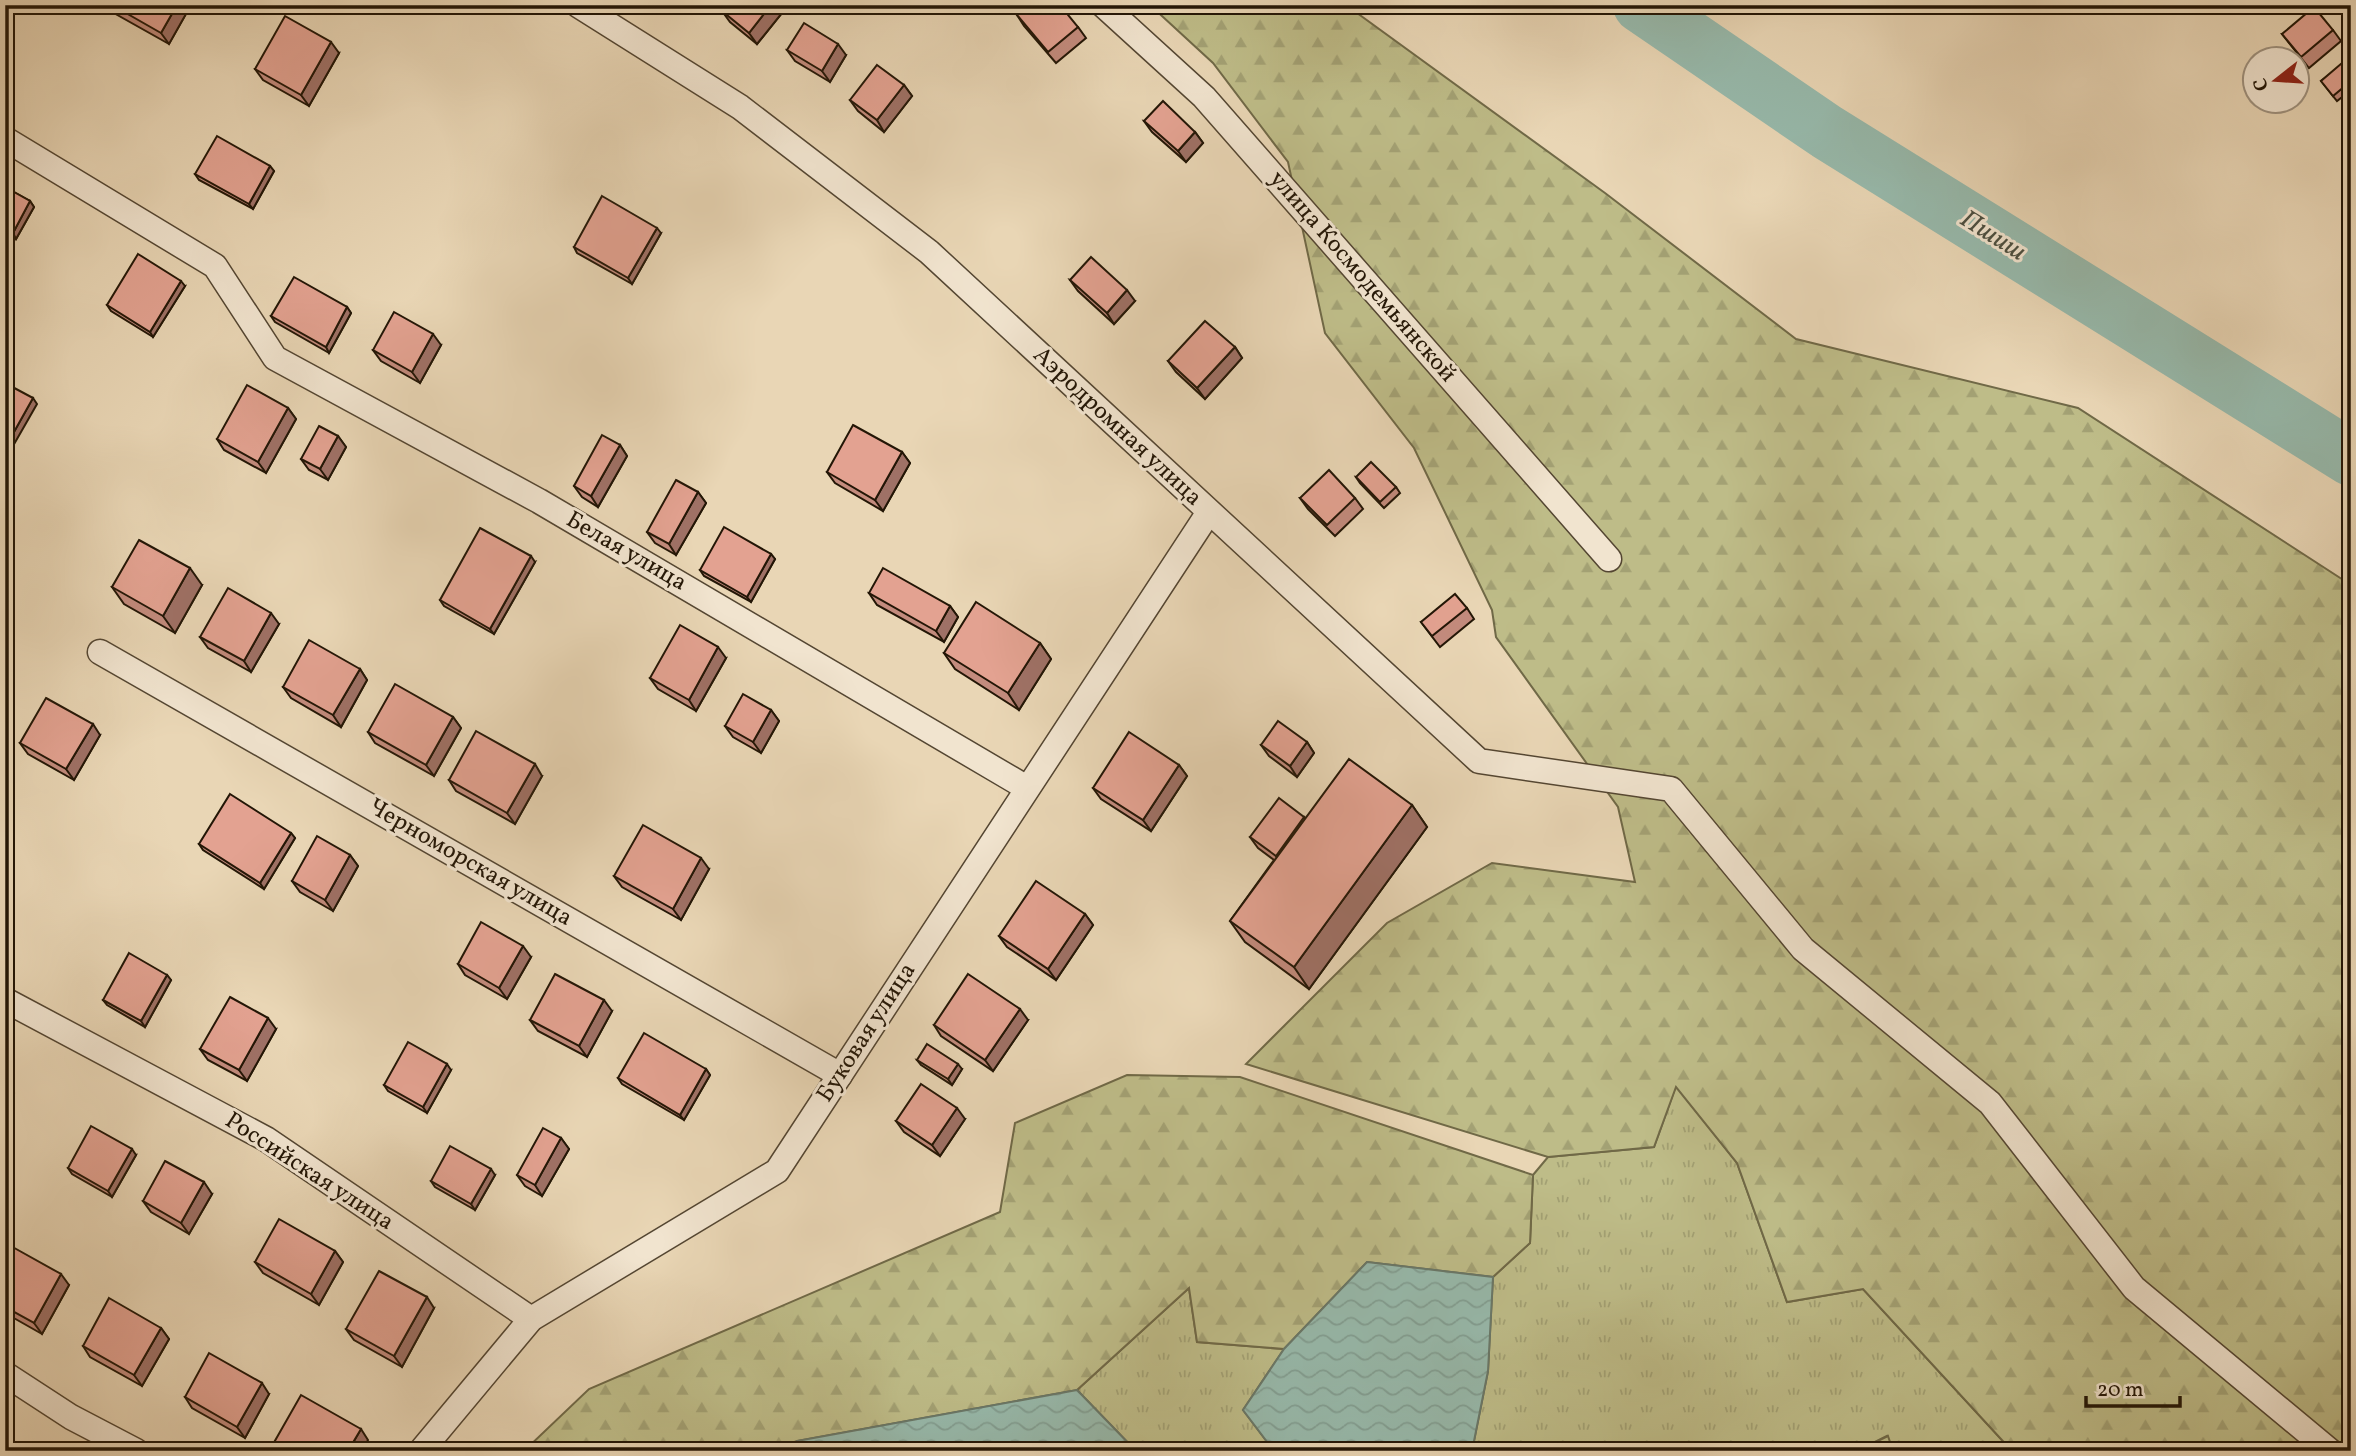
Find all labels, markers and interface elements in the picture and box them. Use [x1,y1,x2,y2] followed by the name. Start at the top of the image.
[2240,46,2310,116] north arrow
[2247,75,2276,94] text: С
[1260,164,1464,390] street label: улица Космодемьянской
[1953,202,2033,270] water label: Пшиш
[1025,339,1209,515] street label: Аэродромная улица
[559,504,693,600] street label: Белая улица
[362,791,578,935] street label: Черноморская улица
[809,956,925,1110] street label: Буковая улица
[218,1104,400,1240] street label: Российская улица
[2086,1365,2181,1409] scale bar
[2097,1376,2143,1405] text: 20 m

